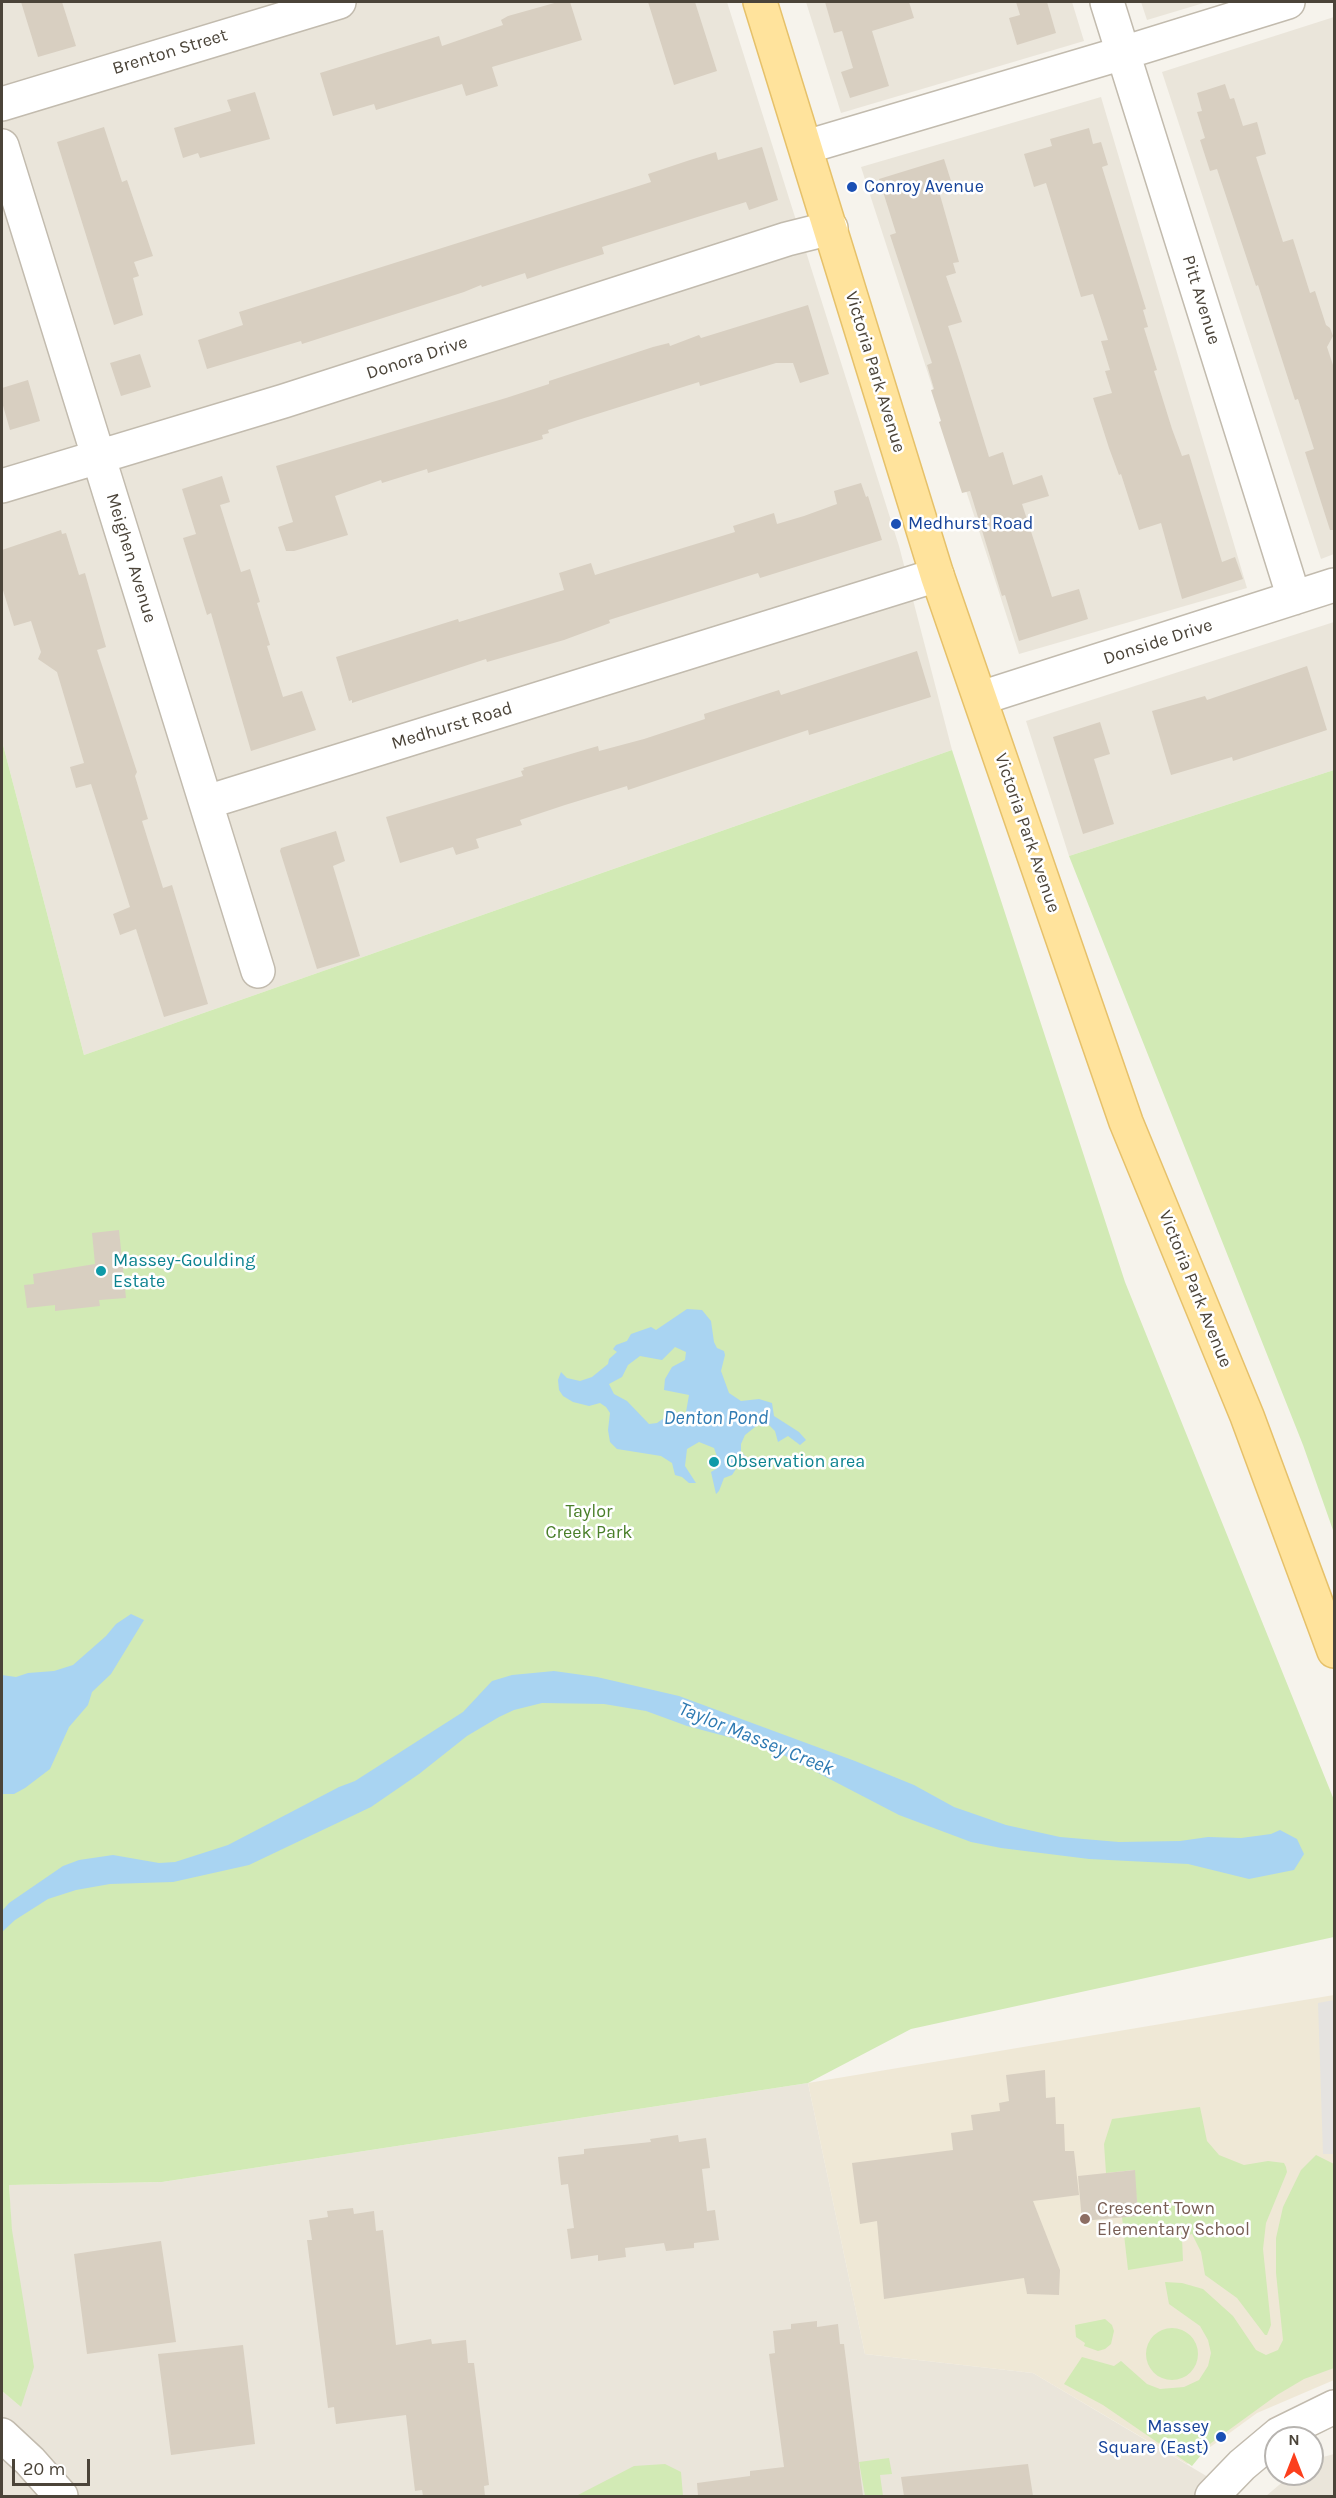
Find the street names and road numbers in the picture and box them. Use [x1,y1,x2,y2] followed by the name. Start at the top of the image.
[110,24,230,80] street label: Brenton Street
[1177,253,1225,347] street label: Pitt Avenue
[840,289,910,455] street label: Victoria Park Avenue
[364,331,470,385] street label: Donora Drive
[101,491,161,625] street label: Meighen Avenue
[1101,614,1215,670] street label: Donside Drive
[389,697,515,755] street label: Medhurst Road
[990,750,1064,916] street label: Victoria Park Avenue
[1154,1207,1236,1371] street label: Victoria Park Avenue

